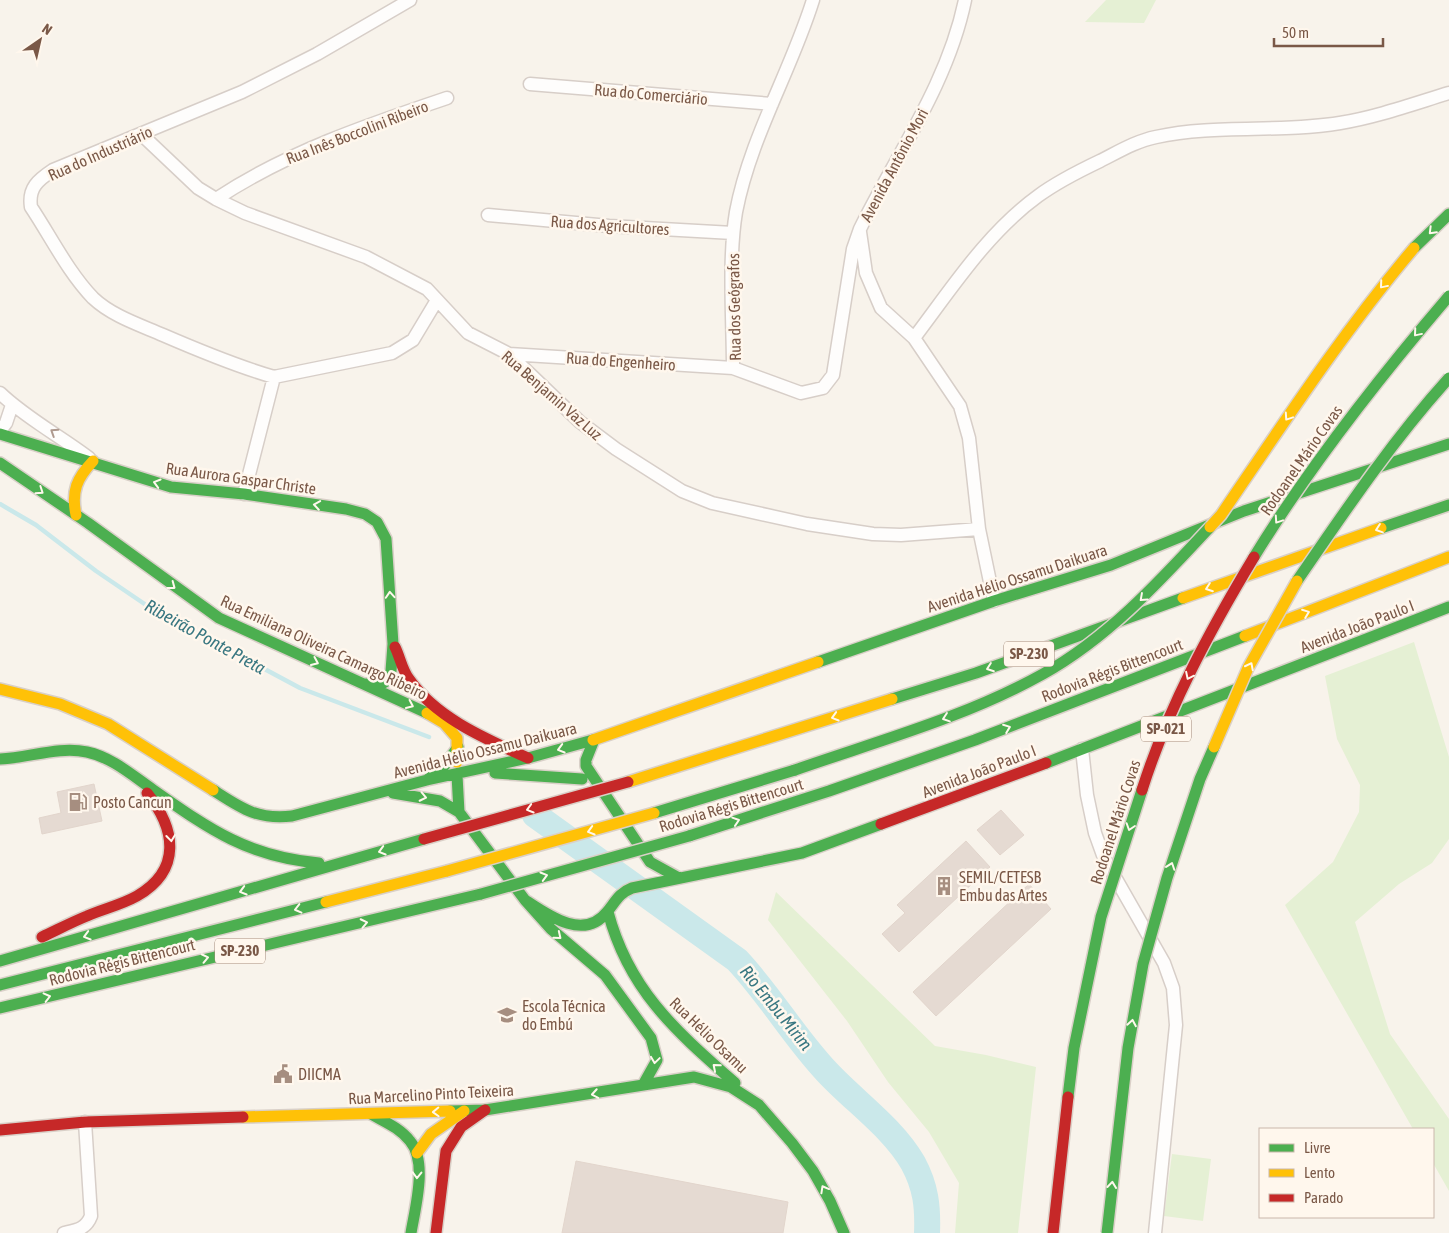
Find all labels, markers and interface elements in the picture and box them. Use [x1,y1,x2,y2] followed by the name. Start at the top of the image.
[15,15,65,65] north arrow
[1274,15,1383,47] scale bar
[39,20,55,38] text: N
[1282,24,1309,41] text: 50 m
[594,80,708,108] street label: Rua do Comerciário
[283,97,431,167] street label: Rua Inês Boccolini Ribeiro
[857,105,931,225] street label: Avenida Antônio Mori
[45,122,155,184] street label: Rua do Industriário
[550,212,670,239] street label: Rua dos Agricultores
[1429,225,1438,234] one-way arrow
[724,253,745,361] street label: Rua dos Geógrafos
[1379,280,1388,289] one-way arrow
[1414,327,1423,336] one-way arrow
[498,347,606,444] street label: Rua Benjamin Vaz Luz
[566,348,676,375] street label: Rua do Engenheiro
[1256,401,1346,518] street label: Rodoanel Mário Covas
[1285,412,1294,421] one-way arrow
[50,429,59,438] one-way arrow
[165,459,317,498] street label: Rua Aurora Gaspar Christe
[152,478,161,489] one-way arrow
[34,485,44,494] one-way arrow
[313,500,321,511] one-way arrow
[1275,514,1284,523] one-way arrow
[1375,523,1383,533] one-way arrow
[925,540,1109,616] street label: Avenida Hélio Ossamu Daikuara
[166,580,175,588] one-way arrow
[1205,582,1214,592] one-way arrow
[218,591,430,704] street label: Rua Emiliana Oliveira Camargo Ribeiro
[385,591,396,599] one-way arrow
[1139,592,1148,601] one-way arrow
[141,595,270,679] water label: Ribeirão Ponte Preta
[1298,596,1416,656] street label: Avenida João Paulo I
[1301,609,1310,619] one-way arrow
[1039,635,1186,706] street label: Rodovia Régis Bittencourt
[1004,642,1054,666] road number: SP-230
[310,655,319,666] one-way arrow
[987,662,995,672] one-way arrow
[1244,662,1254,671] one-way arrow
[1185,671,1195,680] one-way arrow
[405,699,414,709] one-way arrow
[832,711,840,721] one-way arrow
[942,712,950,722] one-way arrow
[1141,716,1191,742] road number: SP-021
[392,719,578,781] street label: Avenida Hélio Ossamu Daikuara
[1003,724,1011,734] one-way arrow
[920,741,1038,801] street label: Avenida João Paulo I
[556,743,565,754] one-way arrow
[1086,757,1144,887] street label: Rodoanel Mário Covas
[657,774,806,836] street label: Rodovia Régis Bittencourt
[67,791,89,813] fuel station icon: Posto Cancun
[419,791,428,802] one-way arrow
[93,793,172,811] place label: Posto Cancun
[527,804,535,814] one-way arrow
[731,817,739,827] one-way arrow
[1126,822,1136,830] one-way arrow
[587,826,595,836] one-way arrow
[165,834,176,842] one-way arrow
[378,845,386,856] one-way arrow
[1166,862,1176,871] one-way arrow
[959,868,1048,904] place label: SEMIL/CETESB Embu das Artes
[540,871,549,882] one-way arrow
[933,875,955,897] building icon: SEMIL/CETESB Embu das Artes
[239,885,247,896] one-way arrow
[295,904,303,914] one-way arrow
[359,918,368,929] one-way arrow
[82,930,91,941] one-way arrow
[553,930,562,939] one-way arrow
[47,935,197,990] street label: Rodovia Régis Bittencourt
[215,938,265,964] road number: SP-230
[201,953,210,964] one-way arrow
[736,961,817,1054] water label: Rio Embu Mirim
[43,992,52,1003] one-way arrow
[666,993,752,1077] street label: Rua Hélio Osamu
[522,997,606,1033] place label: Escola Técnica do Embú
[496,1004,518,1026] school or university icon: Escola Técnica do Embú
[1127,1019,1137,1028] one-way arrow
[650,1057,661,1065] one-way arrow
[272,1063,294,1085] public building icon: DIICMA
[713,1064,722,1073] one-way arrow
[298,1065,341,1083] place label: DIICMA
[348,1081,514,1107] street label: Rua Marcelino Pinto Teixeira
[590,1088,599,1098] one-way arrow
[432,1106,440,1117] one-way arrow
[1259,1128,1434,1218] legend
[1304,1139,1331,1156] text: Livre
[1304,1164,1335,1181] text: Lento
[412,1171,422,1179] one-way arrow
[1106,1180,1117,1188] one-way arrow
[820,1185,830,1194] one-way arrow
[1304,1189,1343,1206] text: Parado

